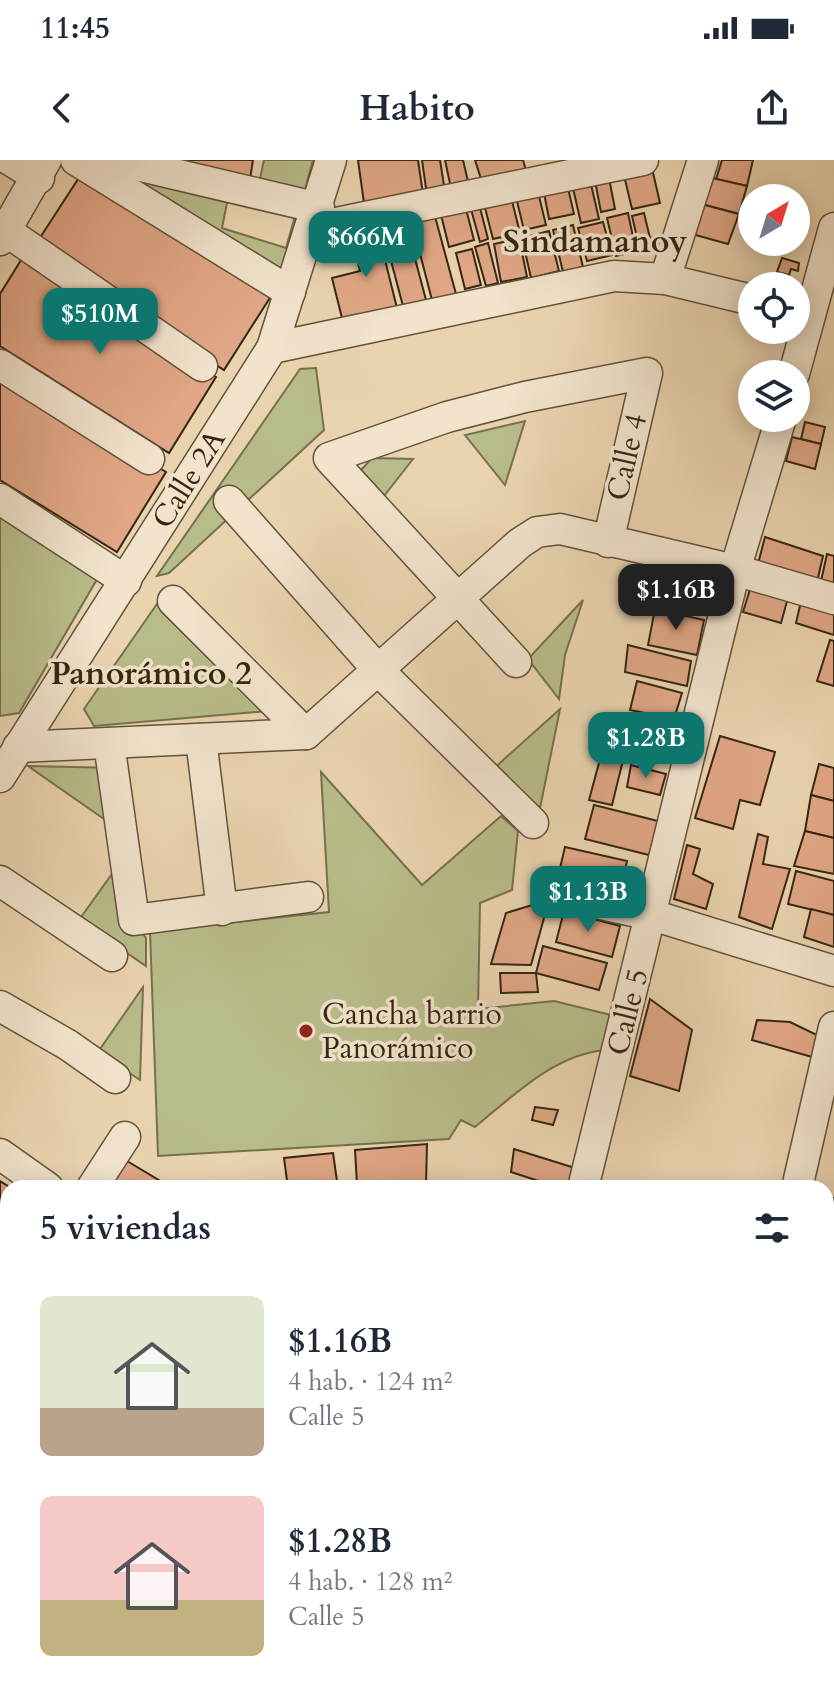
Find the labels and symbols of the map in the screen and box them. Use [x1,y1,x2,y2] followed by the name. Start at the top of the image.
[738,184,810,256] north arrow
[310,211,422,279] pin: $666M
[503,220,687,264] district label: Sindamanoy
[44,288,156,356] pin: $510M
[597,409,657,505] street label: Calle 4
[143,421,236,536] street label: Calle 2A
[611,564,741,632] pin: $1.16B
[50,652,252,696] district label: Panorámico 2
[581,712,711,780] pin: $1.28B
[523,866,653,934] pin: $1.13B
[597,964,659,1060] street label: Calle 5
[322,994,502,1069] place label: Cancha barrio Panorámico
[297,1022,315,1040] marker: Cancha barrio Panorámico

